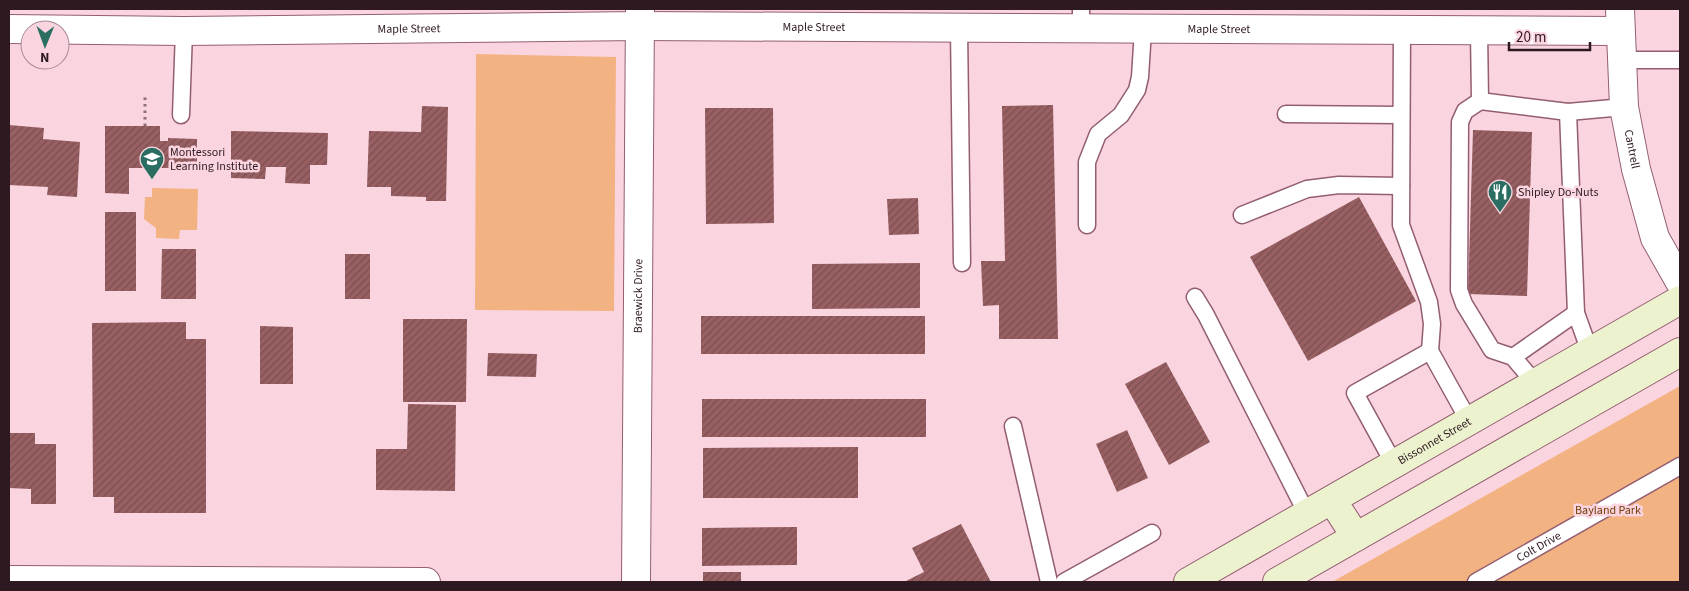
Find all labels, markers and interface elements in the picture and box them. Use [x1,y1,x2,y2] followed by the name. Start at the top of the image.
[782,18,845,36] street label: Maple Street
[20,20,70,70] north arrow
[377,20,441,37] street label: Maple Street
[1187,20,1250,38] street label: Maple Street
[1509,20,1590,52] scale bar
[1516,27,1546,48] text: 20 m
[40,47,50,67] text: N
[1620,128,1644,170] street label: Cantrell
[170,144,258,175] place label: Montessori Learning Institute
[139,146,165,180] school or university icon: Montessori Learning Institute
[1487,179,1513,213] restaurant icon: Shipley Do-Nuts
[1518,184,1599,201] place label: Shipley Do-Nuts
[629,259,647,333] street label: Braewick Drive
[1395,413,1474,469] street label: Bissonnet Street
[1575,502,1641,519] park label: Bayland Park
[1513,527,1564,566] street label: Colt Drive

